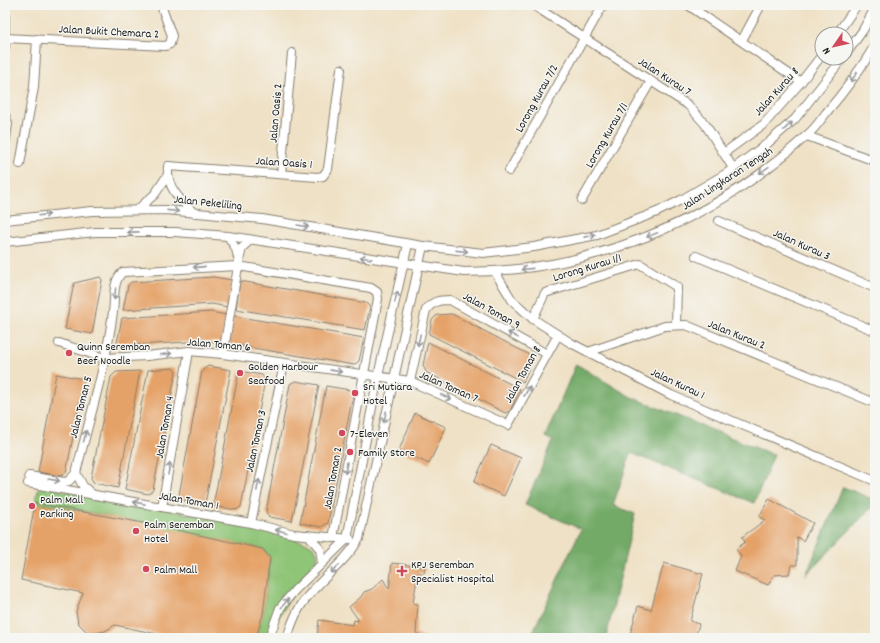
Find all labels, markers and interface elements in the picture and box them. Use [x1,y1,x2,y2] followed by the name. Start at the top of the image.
[58,21,160,44] street label: Jalan Bukit Chemara 2
[814,26,854,66] north arrow
[819,43,836,57] text: N
[634,54,694,101] street label: Jalan Kurau 7
[512,62,563,136] street label: Lorong Kurau 7/2
[751,64,804,120] street label: Jalan Kurau 8
[850,71,858,82] one-way arrow
[265,83,288,144] street label: Jalan Oasis 2
[582,100,633,172] street label: Lorong Kurau 7/1
[783,121,793,131] one-way arrow
[679,143,777,215] street label: Jalan Lingkaran Tengah
[255,153,313,174] street label: Jalan Oasis 1
[759,166,770,174] one-way arrow
[173,191,243,216] street label: Jalan Pekeliling
[167,207,180,215] one-way arrow
[37,211,50,219] one-way arrow
[296,222,309,230] one-way arrow
[770,225,833,266] street label: Jalan Kurau 3
[127,228,140,236] one-way arrow
[646,231,658,239] one-way arrow
[583,232,596,240] one-way arrow
[455,247,468,254] one-way arrow
[551,250,624,287] street label: Lorong Kurau 1/1
[359,254,372,262] one-way arrow
[193,264,206,271] one-way arrow
[521,265,534,273] one-way arrow
[111,287,119,300] one-way arrow
[459,288,523,334] street label: Jalan Toman 9
[393,291,401,304] one-way arrow
[705,316,768,355] street label: Jalan Kurau 2
[507,331,519,339] one-way arrow
[414,333,422,346] one-way arrow
[186,334,252,357] street label: Jalan Toman 6
[77,339,151,370] place label: Quinn Seremban Beef Noodle
[501,343,546,406] street label: Jalan Toman 8
[64,348,74,358] marker: Quinn Seremban Beef Noodle
[159,350,172,358] one-way arrow
[248,359,318,390] place label: Golden Harbour Seafood
[647,364,707,404] street label: Jalan Kurau 1
[329,367,342,375] one-way arrow
[416,367,481,408] street label: Jalan Toman 7
[235,368,245,378] marker: Golden Harbour Seafood
[66,374,97,440] street label: Jalan Toman 5
[363,379,413,410] place label: Sri Mutiara Hotel
[524,385,531,397] one-way arrow
[350,388,360,398] marker: Sri Mutiara Hotel
[439,394,451,402] one-way arrow
[152,395,179,460] street label: Jalan Toman 4
[242,409,271,474] street label: Jalan Toman 3
[381,410,389,423] one-way arrow
[350,426,389,443] place label: 7-Eleven
[337,428,347,438] marker: 7-Eleven
[82,429,90,442] one-way arrow
[358,445,415,462] place label: Family Store
[320,446,347,511] street label: Jalan Toman 2
[345,447,355,457] marker: Family Store
[342,461,350,474] one-way arrow
[165,463,173,476] one-way arrow
[47,476,60,484] one-way arrow
[255,479,263,492] one-way arrow
[157,488,220,515] street label: Jalan Toman 1
[40,492,83,523] place label: Palm Mall Parking
[133,499,146,507] one-way arrow
[27,501,37,511] marker: Palm Mall Parking
[144,517,214,548] place label: Palm Seremban Hotel
[131,526,141,536] marker: Palm Seremban Hotel
[275,526,288,534] one-way arrow
[411,557,494,588] place label: KPJ Seremban Specialist Hospital
[154,562,197,579] place label: Palm Mall
[141,564,151,574] marker: Palm Mall
[330,564,340,574] one-way arrow
[396,565,408,577] marker: KPJ Seremban Specialist Hospital
[280,598,289,608] one-way arrow

